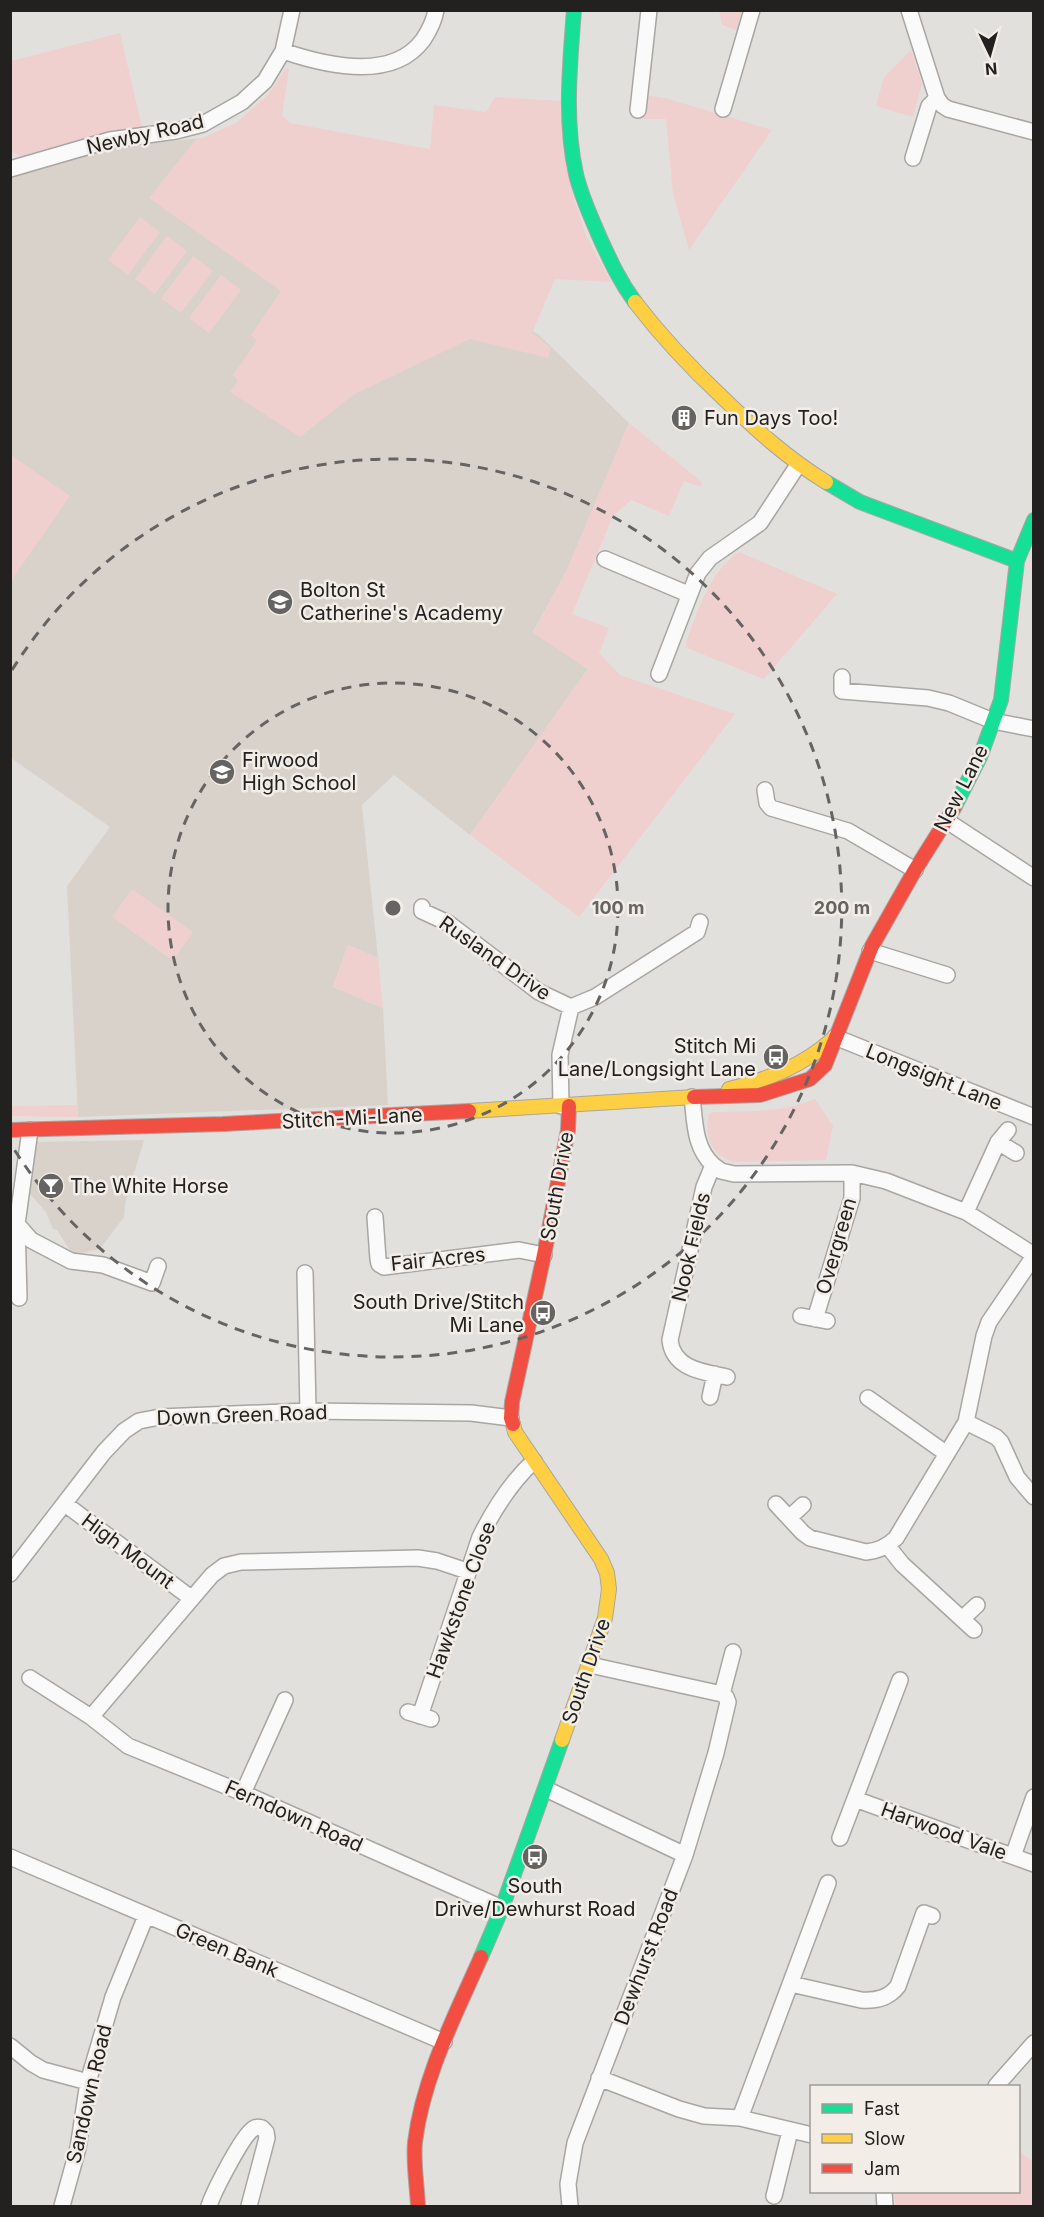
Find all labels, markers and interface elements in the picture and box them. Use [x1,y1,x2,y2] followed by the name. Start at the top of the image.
[960,24,1020,84] north arrow
[984,58,998,79] text: N
[84,109,206,159] street label: Newby Road
[669,403,699,433] building icon: Fun Days Too!
[704,406,838,430] place label: Fun Days Too!
[300,578,503,625] place label: Bolton St Catherine's Academy
[265,587,295,617] school or university icon: Bolton St Catherine's Academy
[929,741,993,835] street label: New Lane
[242,748,356,795] place label: Firwood High School
[207,757,237,787] school or university icon: Firwood High School
[592,897,644,918] text: 100 m
[814,897,870,918] text: 200 m
[383,898,403,918] centre of rings
[435,911,555,1005] street label: Rusland Drive
[558,1034,756,1081] place label: Stitch Mi Lane/Longsight Lane
[862,1039,1006,1115] street label: Longsight Lane
[761,1042,791,1072] bus stop icon: Stitch Mi Lane/Longsight Lane
[281,1102,423,1134] street label: Stitch-Mi-Lane
[536,1130,578,1242] street label: South Drive
[36,1171,66,1201] bar icon: The White Horse
[70,1174,229,1198] place label: The White Horse
[667,1190,715,1304] street label: Nook Fields
[811,1195,861,1297] street label: Overgreen
[389,1242,487,1276] street label: Fair Acres
[353,1290,524,1337] place label: South Drive/Stitch Mi Lane
[528,1298,558,1328] bus stop icon: South Drive/Stitch Mi Lane
[156,1400,328,1430] street label: Down Green Road
[77,1508,179,1594] street label: High Mount
[421,1518,501,1682] street label: Hawkstone Close
[557,1615,615,1727] street label: South Drive
[221,1775,367,1857] street label: Ferndown Road
[878,1797,1010,1865] street label: Harwood Vale
[520,1842,550,1872] bus stop icon: South Drive/Dewhurst Road
[434,1874,636,1921] place label: South Drive/Dewhurst Road
[609,1885,683,2029] street label: Dewhurst Road
[172,1917,282,1983] street label: Green Bank
[61,2022,117,2166] street label: Sandown Road
[810,2085,1020,2193] legend
[864,2098,900,2119] text: Fast
[864,2128,905,2149] text: Slow
[864,2158,900,2179] text: Jam

